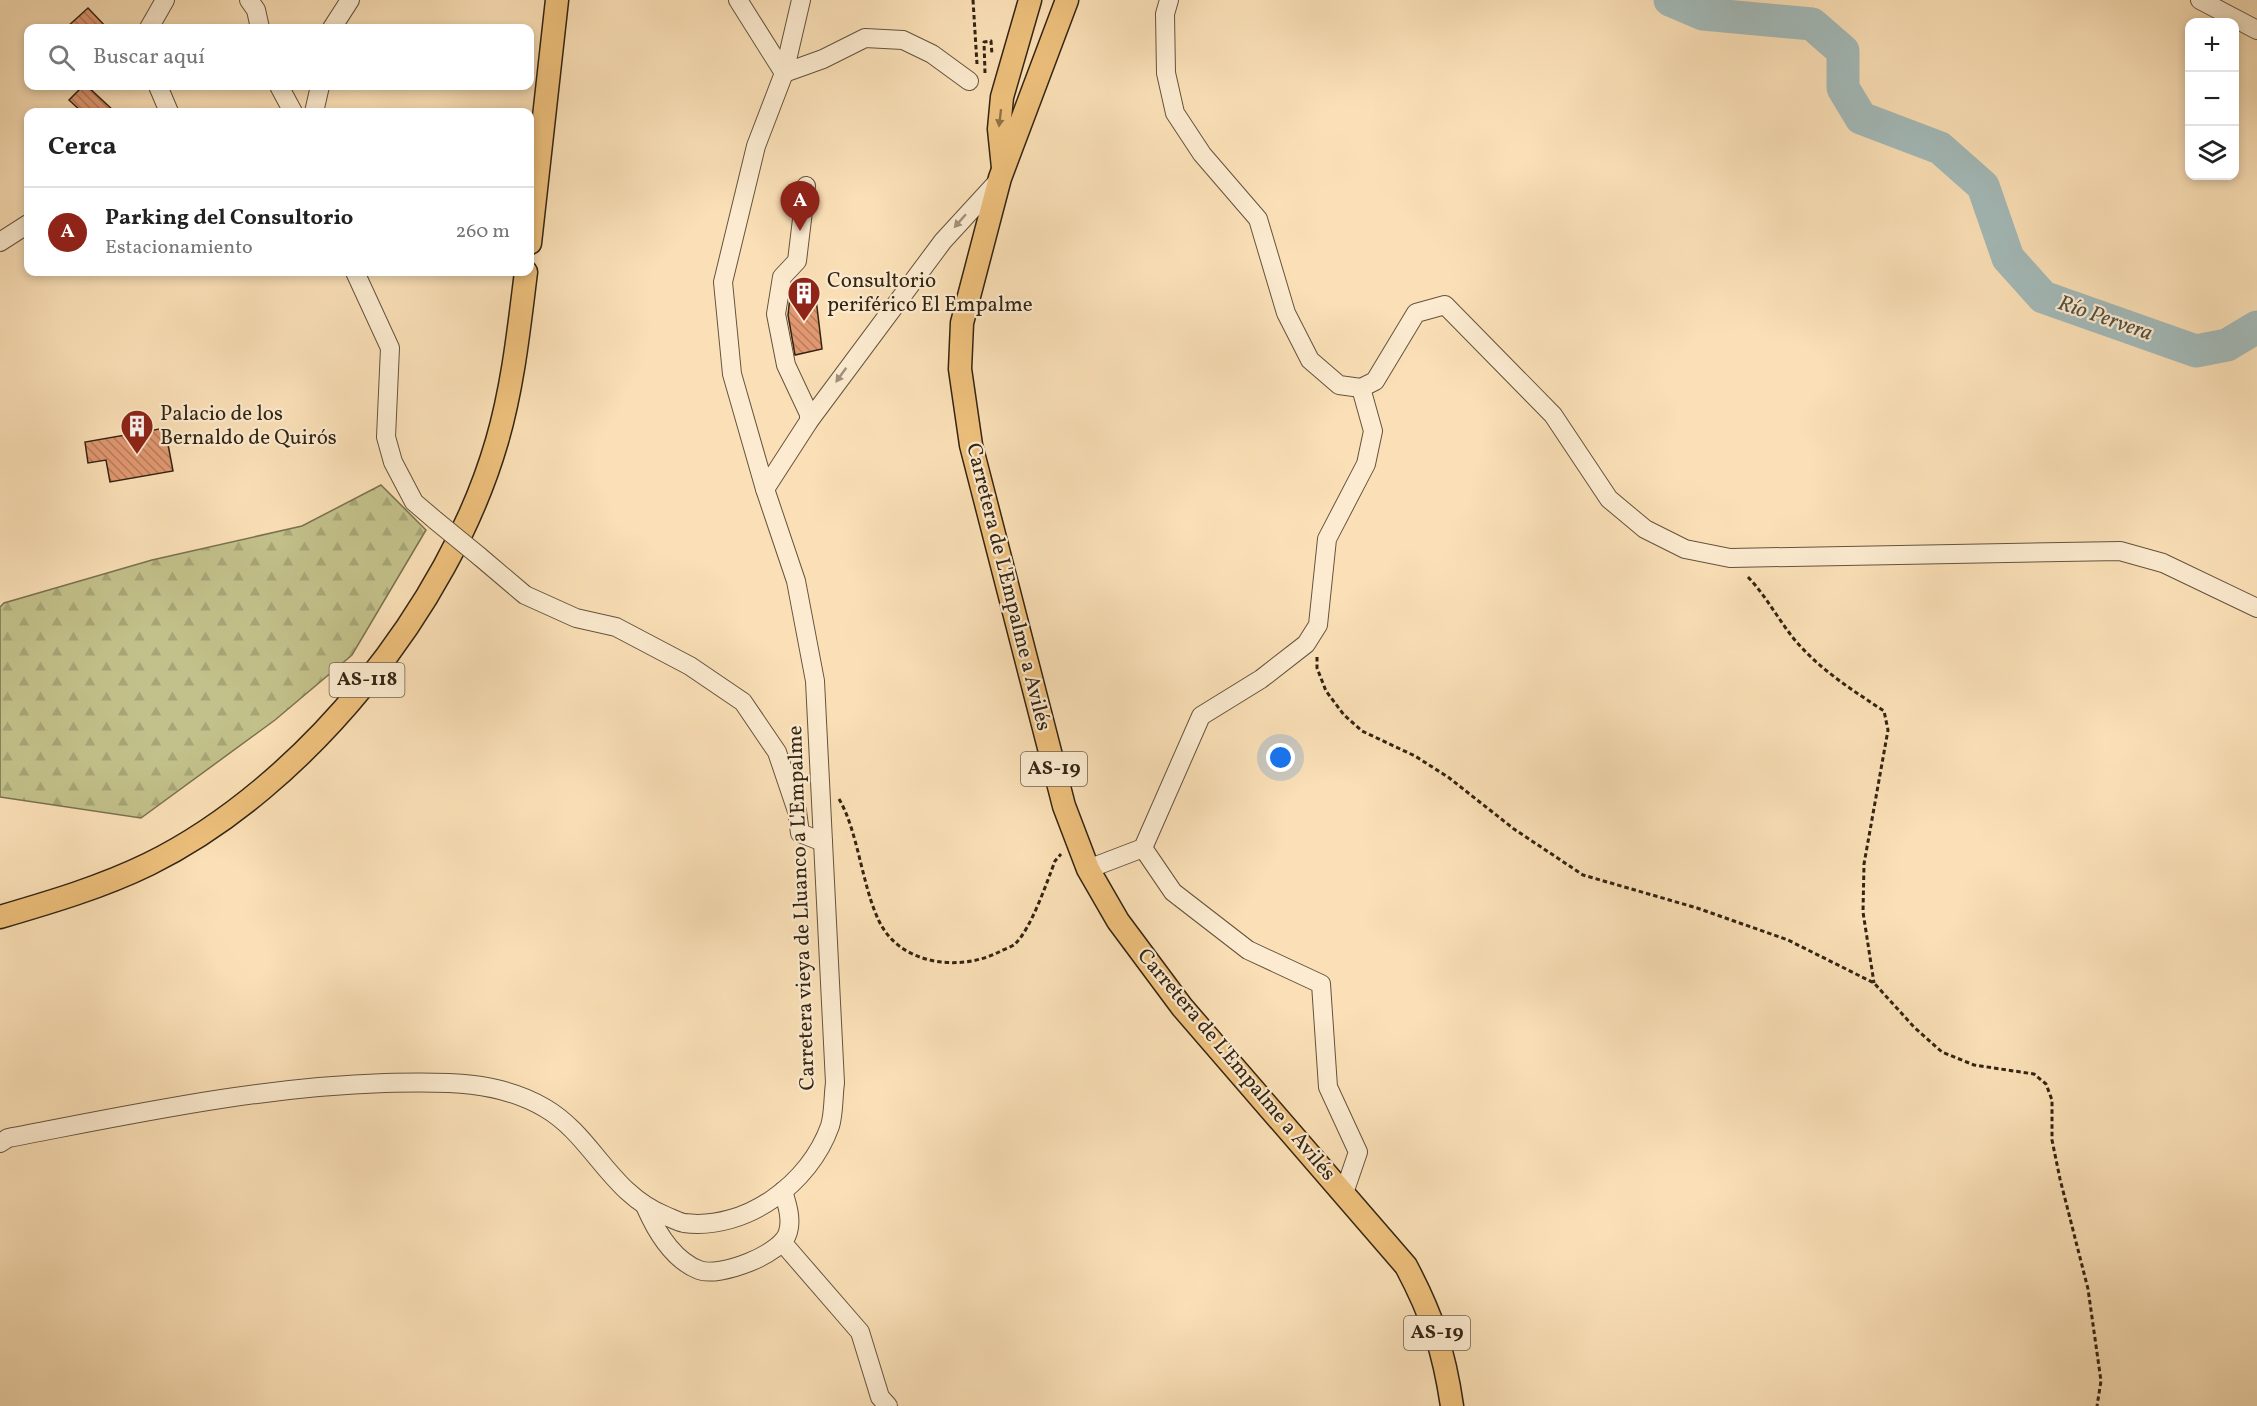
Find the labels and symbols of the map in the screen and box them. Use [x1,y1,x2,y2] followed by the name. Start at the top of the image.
[995,108,1005,127] one-way arrow
[780,182,820,231] pin: A
[954,213,967,228] one-way arrow
[827,267,1033,320] place label: Consultorio periférico El Empalme
[786,275,822,322] building icon: Consultorio periférico El Empalme
[2054,288,2156,350] water label: Río Pervera
[836,368,848,383] one-way arrow
[160,400,337,453] place label: Palacio de los Bernaldo de Quirós
[119,408,155,455] building icon: Palacio de los Bernaldo de Quirós
[958,440,1058,734] street label: Carretera de L'Empalme a Avilés
[330,663,404,697] road number: AS-118
[781,725,823,1091] street label: Carretera vieya de Lluanco a L'Empalme
[1266,743,1295,772] your location
[1021,752,1087,786] road number: AS-19
[1130,943,1342,1187] street label: Carretera de L'Empalme a Avilés
[1404,1316,1470,1350] road number: AS-19

